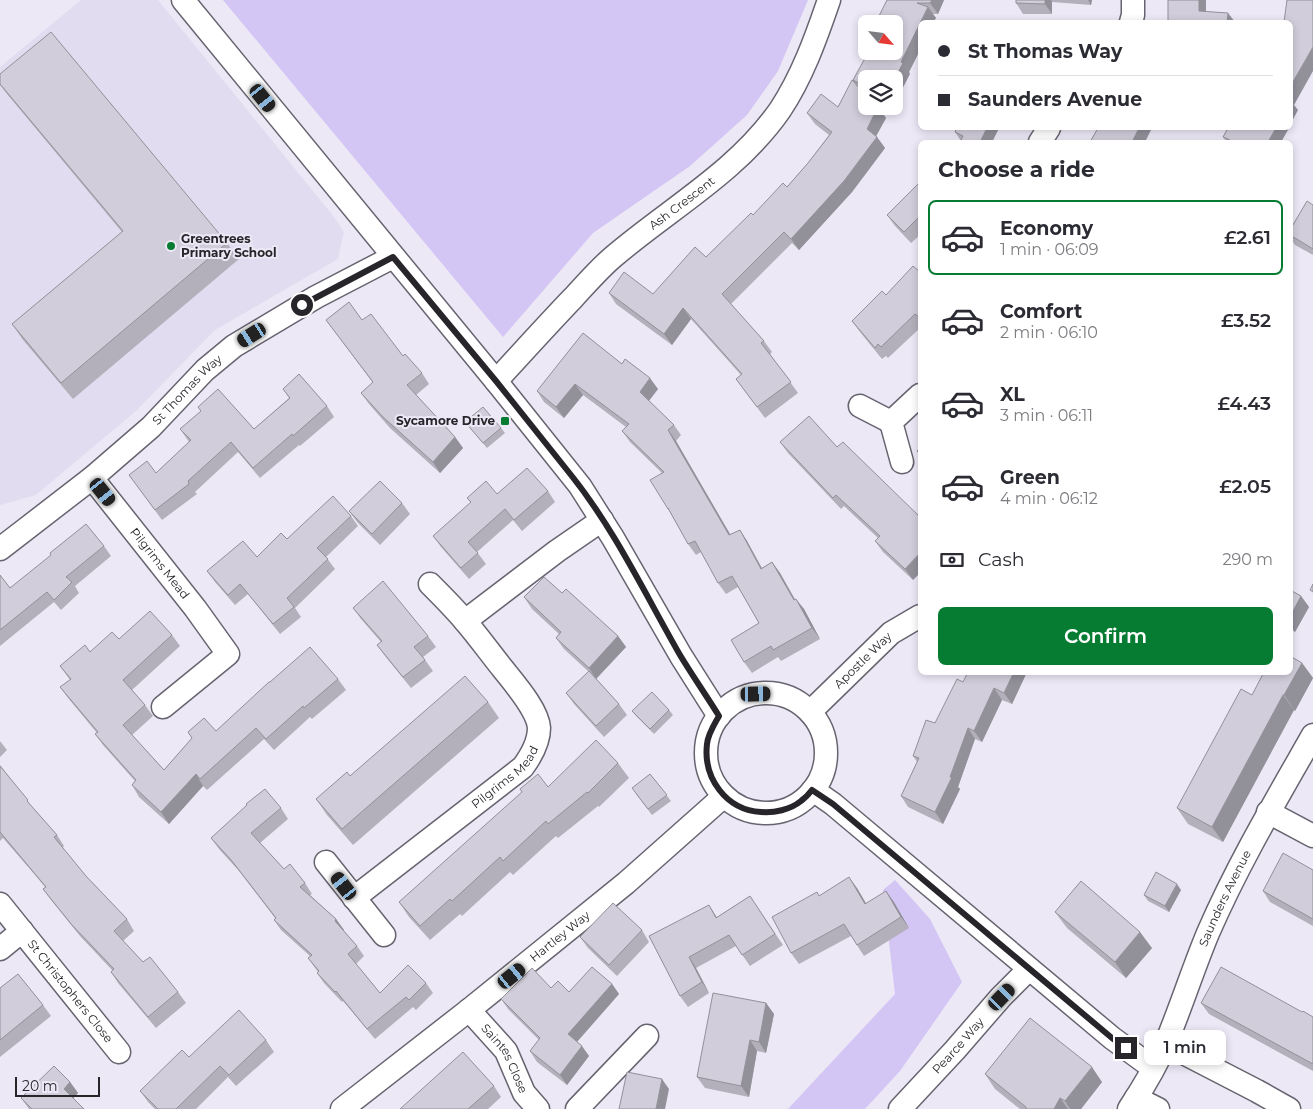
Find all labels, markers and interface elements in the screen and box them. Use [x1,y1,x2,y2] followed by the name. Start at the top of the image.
[858,15,902,60] north arrow
[858,15,903,115] map controls
[968,40,1122,63] text: St Thomas Way
[858,70,903,115] button: layers
[247,82,278,114] car
[968,88,1142,111] text: Saunders Avenue
[938,156,1095,183] text: Choose a ride
[646,173,718,233] street label: Ash Crescent
[940,215,985,260] icon: car
[1000,217,1093,240] text: Economy
[1224,226,1271,249] text: £2.61
[181,231,277,260] place label: Greentrees Primary School
[165,240,177,252] marker: Greentrees Primary School
[1000,240,1099,259] text: 1 min · 06:09
[291,294,313,316] route start
[940,298,985,343] icon: car
[1000,300,1082,323] text: Comfort
[1221,309,1271,332] text: £3.52
[235,321,268,349] car
[1000,323,1098,342] text: 2 min · 06:10
[149,351,225,428] street label: St Thomas Way
[940,381,985,426] icon: car
[1000,383,1025,406] text: XL
[1217,392,1271,415] text: £4.43
[1000,406,1093,425] text: 3 min · 06:11
[396,413,495,428] place label: Sycamore Drive
[499,415,511,427] marker: Sycamore Drive
[940,464,985,509] icon: car
[1000,466,1060,489] text: Green
[1219,475,1271,498] text: £2.05
[87,476,118,508] car
[1000,489,1098,508] text: 4 min · 06:12
[127,524,193,602] street label: Pilgrims Mead
[938,546,966,574] icon: cash
[978,548,1025,571] text: Cash
[1222,550,1273,569] text: 290 m
[938,607,1273,665] button: Confirm
[831,628,895,691] street label: Apostle Way
[740,686,771,702] car
[468,743,541,811] street label: Pilgrims Mead
[1195,847,1254,949] street label: Saunders Avenue
[328,870,359,902] car
[527,907,593,965] street label: Hartley Way
[25,936,116,1045] street label: St Christophers Close
[495,961,528,991] car
[986,981,1017,1013] car
[929,1014,987,1077] street label: Pearce Way
[478,1021,531,1095] street label: Saintes Close
[1144,1030,1226,1066] callout: 1 min
[1115,1037,1137,1059] route end
[1164,1038,1206,1057] text: 1 min
[15,1074,100,1097] scale bar
[22,1077,58,1095] text: 20 m

